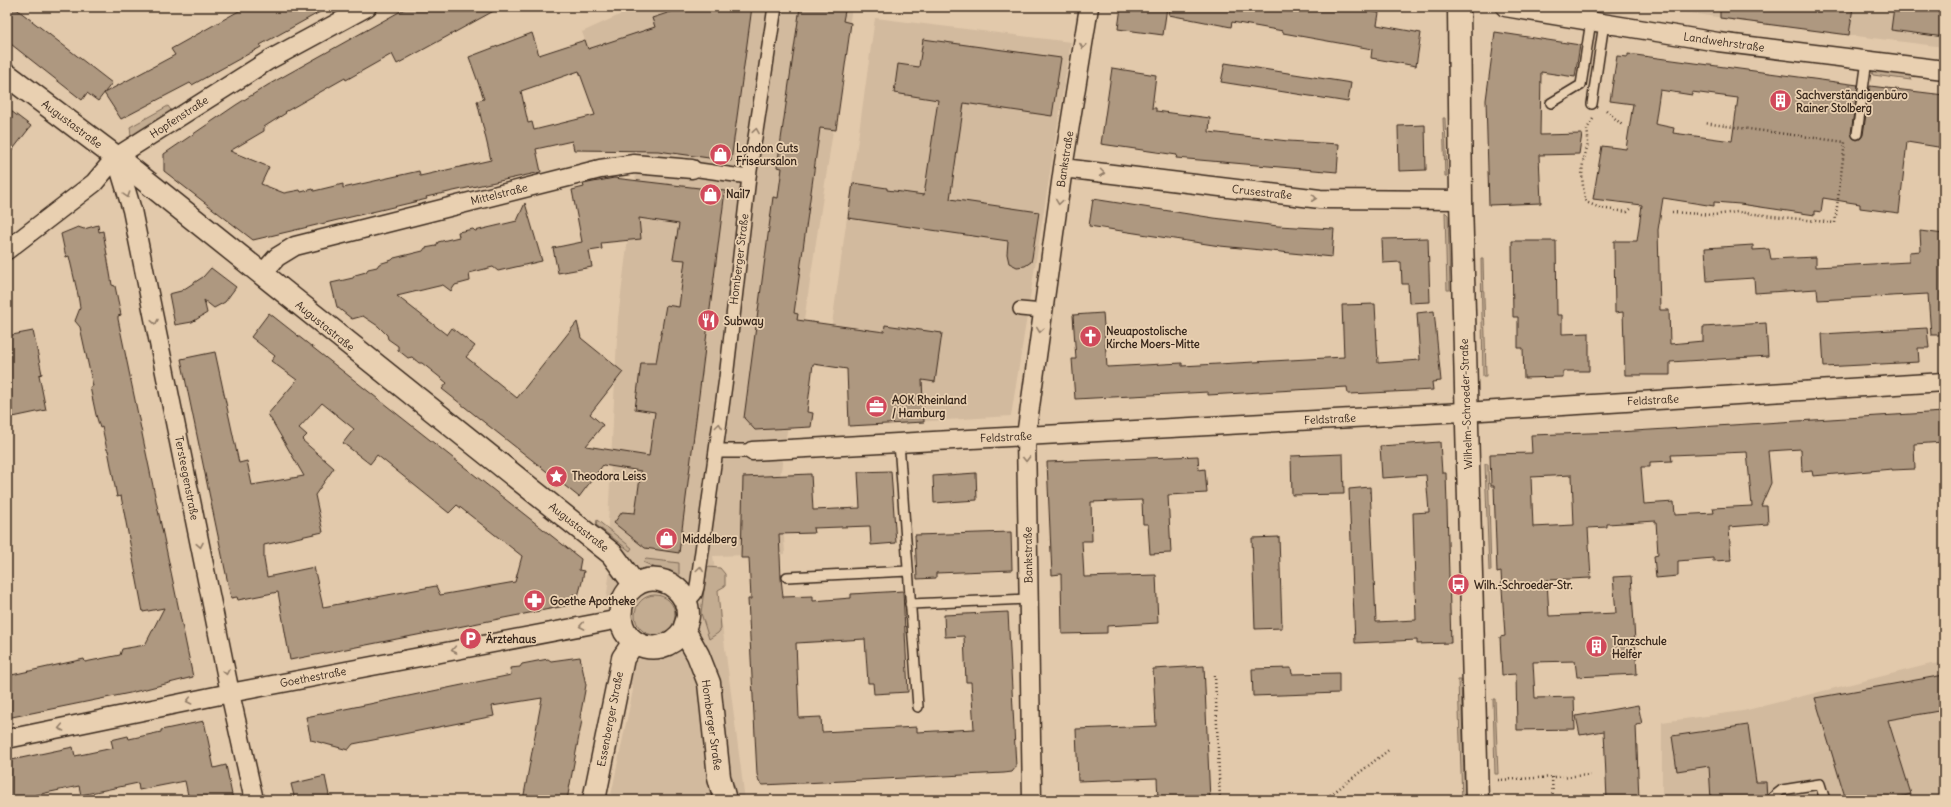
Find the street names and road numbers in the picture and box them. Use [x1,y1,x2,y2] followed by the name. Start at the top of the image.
[1683,29,1765,55] street label: Landwehrstraße
[147,93,211,141] street label: Hopfenstraße
[39,97,105,151] street label: Augustastraße
[1054,130,1076,188] street label: Bankstraße
[469,180,529,208] street label: Mittelstraße
[1231,182,1293,202] street label: Crusestraße
[726,213,752,305] street label: Homberger Straße
[293,298,358,354] street label: Augustastraße
[1457,338,1475,470] street label: Wilhelm-Schroeder-Straße
[1627,392,1679,408] street label: Feldstraße
[1304,411,1356,427] street label: Feldstraße
[980,429,1032,445] street label: Feldstraße
[172,435,202,521] street label: Tersteegenstraße
[546,499,612,555] street label: Augustastraße
[1021,526,1035,583] street label: Bankstraße
[279,664,347,690] street label: Goethestraße
[594,670,626,768] street label: Essenberger Straße
[699,679,725,771] street label: Homberger Straße

